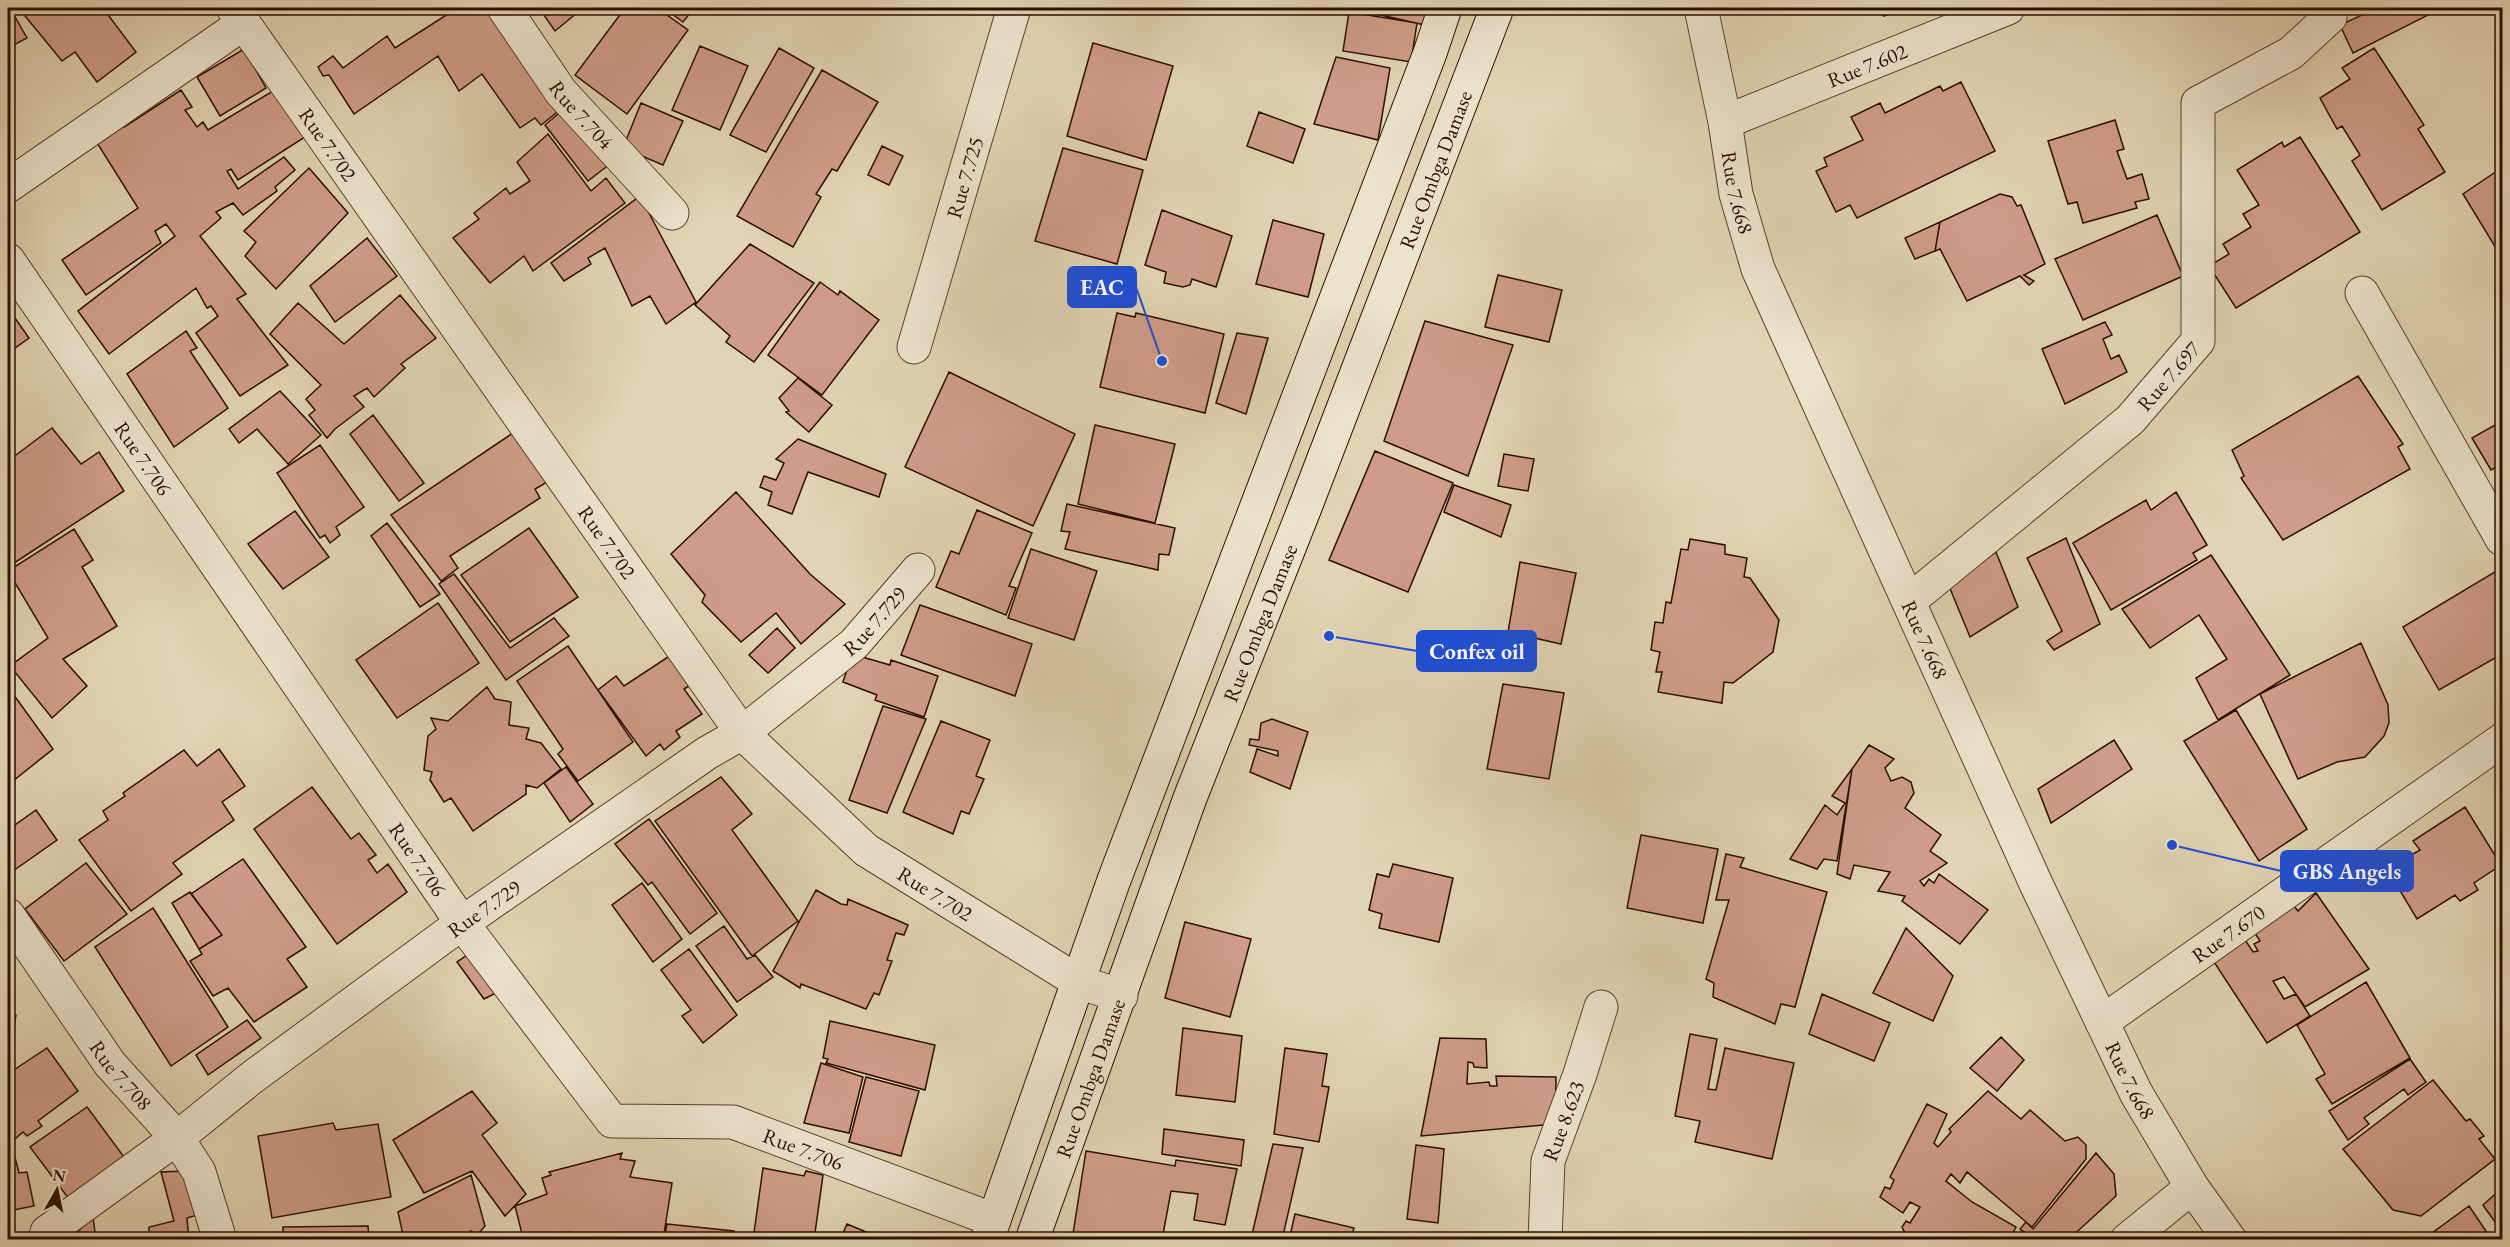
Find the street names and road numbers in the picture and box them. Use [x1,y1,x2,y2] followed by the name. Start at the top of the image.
[1823,37,1911,93] street label: Rue 7.602
[543,75,620,155] street label: Rue 7.704
[1392,86,1478,252] street label: Rue Ombga Damase
[293,102,363,186] street label: Rue 7.702
[939,133,989,221] street label: Rue 7.725
[1716,149,1760,237] street label: Rue 7.668
[2131,335,2206,416] street label: Rue 7.697
[109,416,178,500] street label: Rue 7.706
[573,500,643,584] street label: Rue 7.702
[1216,540,1303,705] street label: Rue Ombga Damase
[837,580,912,662] street label: Rue 7.729
[1896,596,1955,683] street label: Rue 7.668
[383,817,453,901] street label: Rue 7.706
[893,860,978,927] street label: Rue 7.702
[441,873,526,943] street label: Rue 7.729
[2186,898,2270,968] street label: Rue 7.670
[1049,995,1131,1161] street label: Rue Ombga Damase
[84,1035,158,1116] street label: Rue 7.708
[2100,1037,2162,1124] street label: Rue 7.668
[1536,1077,1590,1165] street label: Rue 8.623
[759,1121,847,1176] street label: Rue 7.706

